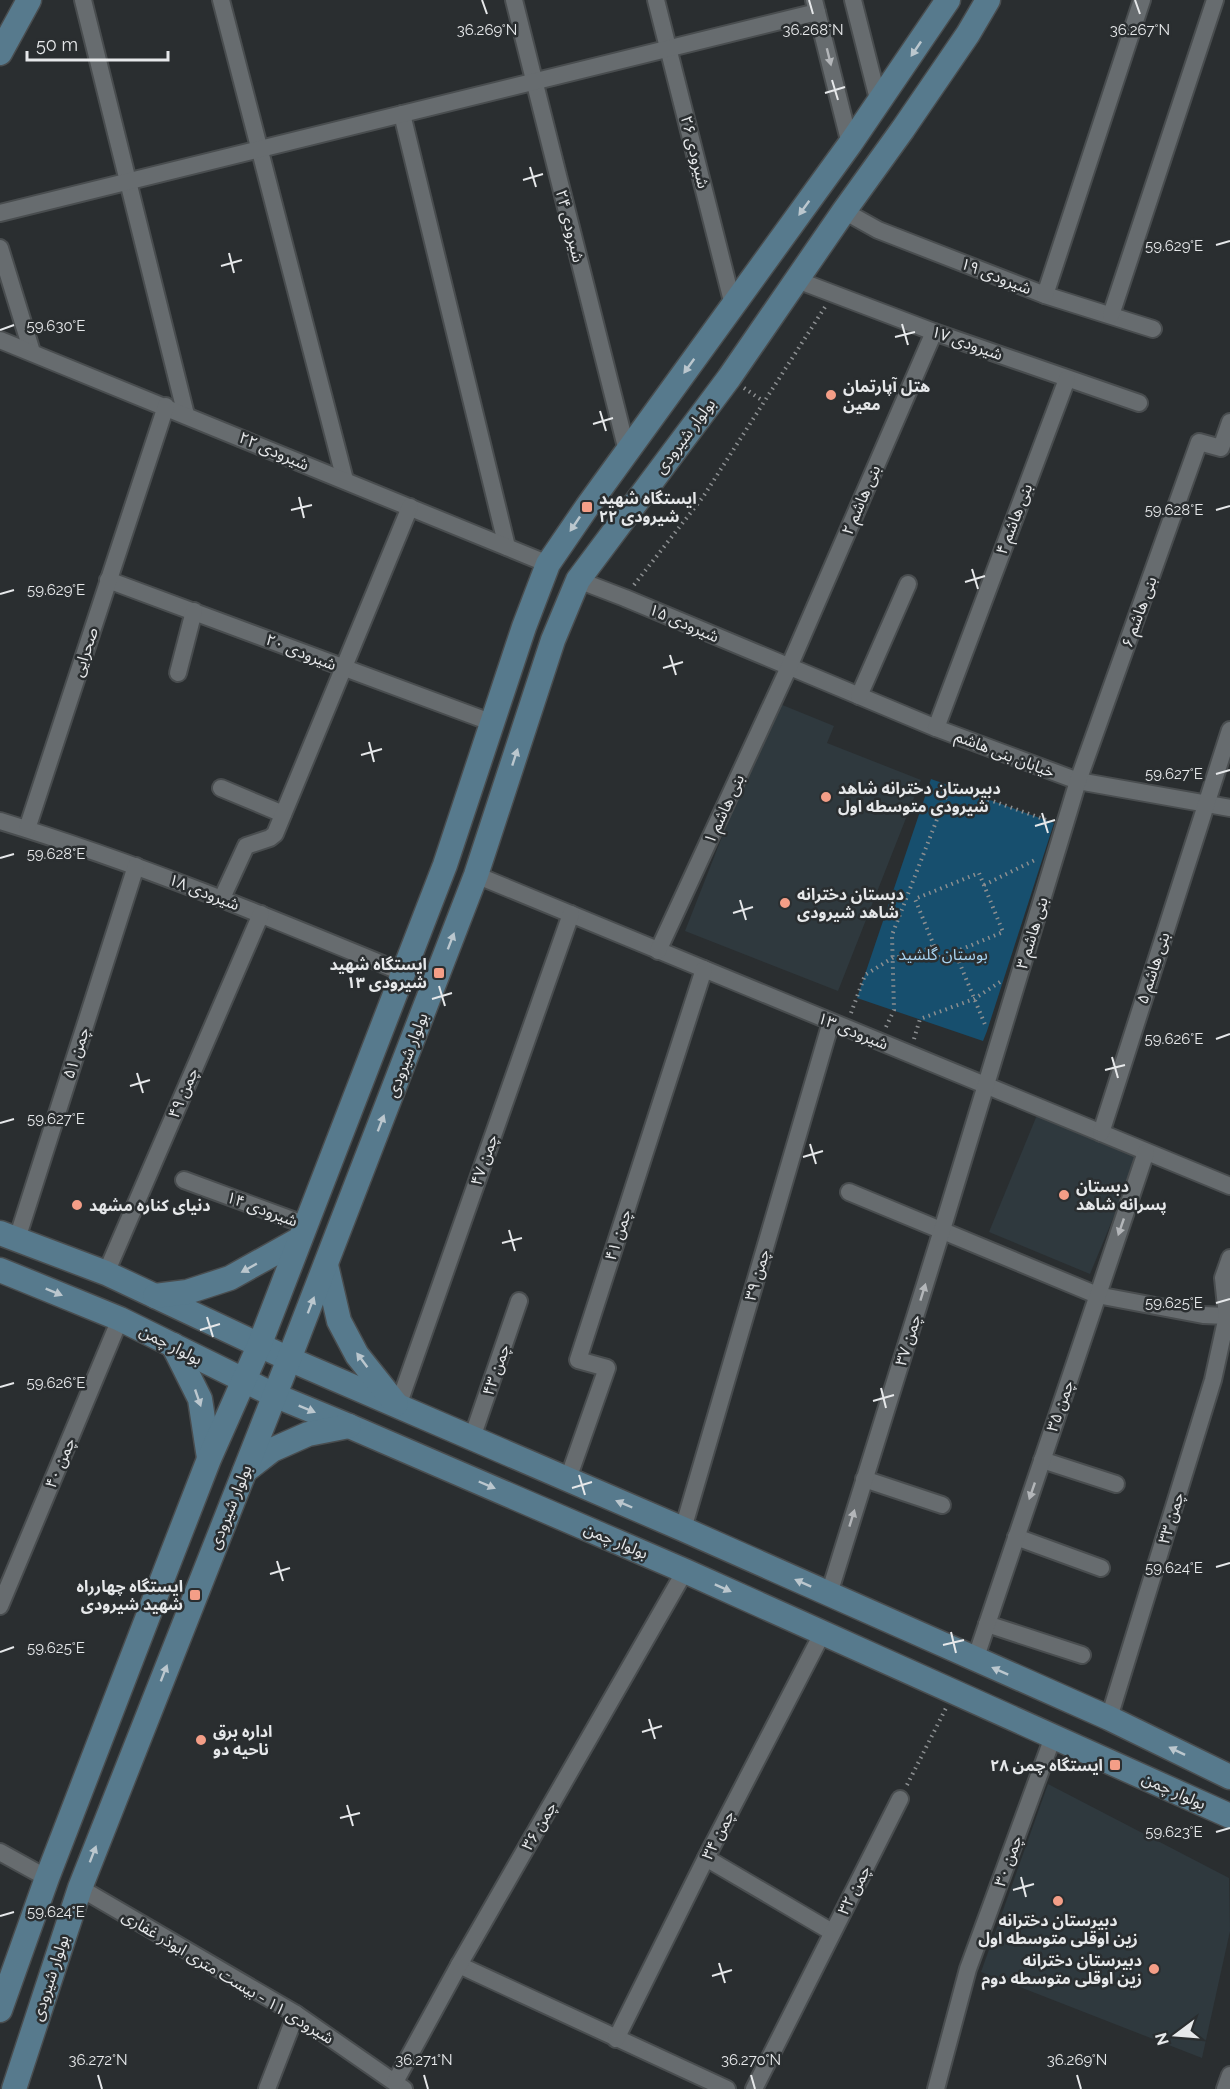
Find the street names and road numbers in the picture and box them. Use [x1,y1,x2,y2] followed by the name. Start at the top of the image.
[677,114,713,190] street label: شیرودی ۲۶
[552,188,588,264] street label: شیرودی ۲۴
[958,254,1034,298] street label: شیرودی ۱۹
[929,322,1005,364] street label: شیرودی ۱۷
[651,395,719,477] street label: بولوار شیرودی
[236,428,312,474] street label: شیرودی ۲۲
[838,462,887,539] street label: بنی هاشم ۲
[992,481,1039,558] street label: بنی هاشم ۴
[1117,574,1163,651] street label: بنی هاشم ۶
[646,600,722,646] street label: شیرودی ۱۵
[68,625,102,679] street label: صحرایی
[263,630,339,674] street label: شیرودی ۲۰
[951,726,1057,784] street label: خیابان بنی هاشم
[700,771,751,848] street label: بنی هاشم ۱
[166,870,242,914] street label: شیرودی ۱۸
[1012,895,1055,972] street label: بنی هاشم ۳
[1132,930,1176,1007] street label: بنی هاشم ۵
[815,1008,891,1054] street label: شیرودی ۱۳
[382,1010,432,1100] street label: بولوار شیرودی
[59,1025,94,1081] street label: چمن ۵۱
[164,1065,203,1121] street label: چمن ۴۹
[466,1132,503,1188] street label: چمن ۴۷
[224,1187,300,1231] street label: شیرودی ۱۴
[601,1207,636,1263] street label: چمن ۴۱
[741,1247,774,1303] street label: چمن ۳۹
[891,1312,926,1368] street label: چمن ۳۷
[136,1321,205,1370] street label: بولوار چمن
[478,1342,515,1398] street label: چمن ۴۳
[1042,1378,1079,1434] street label: چمن ۳۵
[41,1435,80,1491] street label: چمن ۴۰
[204,1462,256,1552] street label: بولوار شیرودی
[1154,1490,1189,1546] street label: چمن ۳۳
[581,1519,651,1564] street label: بولوار چمن
[1139,1769,1209,1814] street label: بولوار چمن
[518,1798,561,1854] street label: چمن ۳۶
[698,1807,739,1863] street label: چمن ۳۴
[990,1833,1027,1889] street label: چمن ۳۰
[834,1862,875,1918] street label: چمن ۳۲
[119,1906,337,2048] street label: شیرودی ۱۱ - بیست متری ابوذر غفاری
[27,1933,73,2023] street label: بولوار شیرودی

